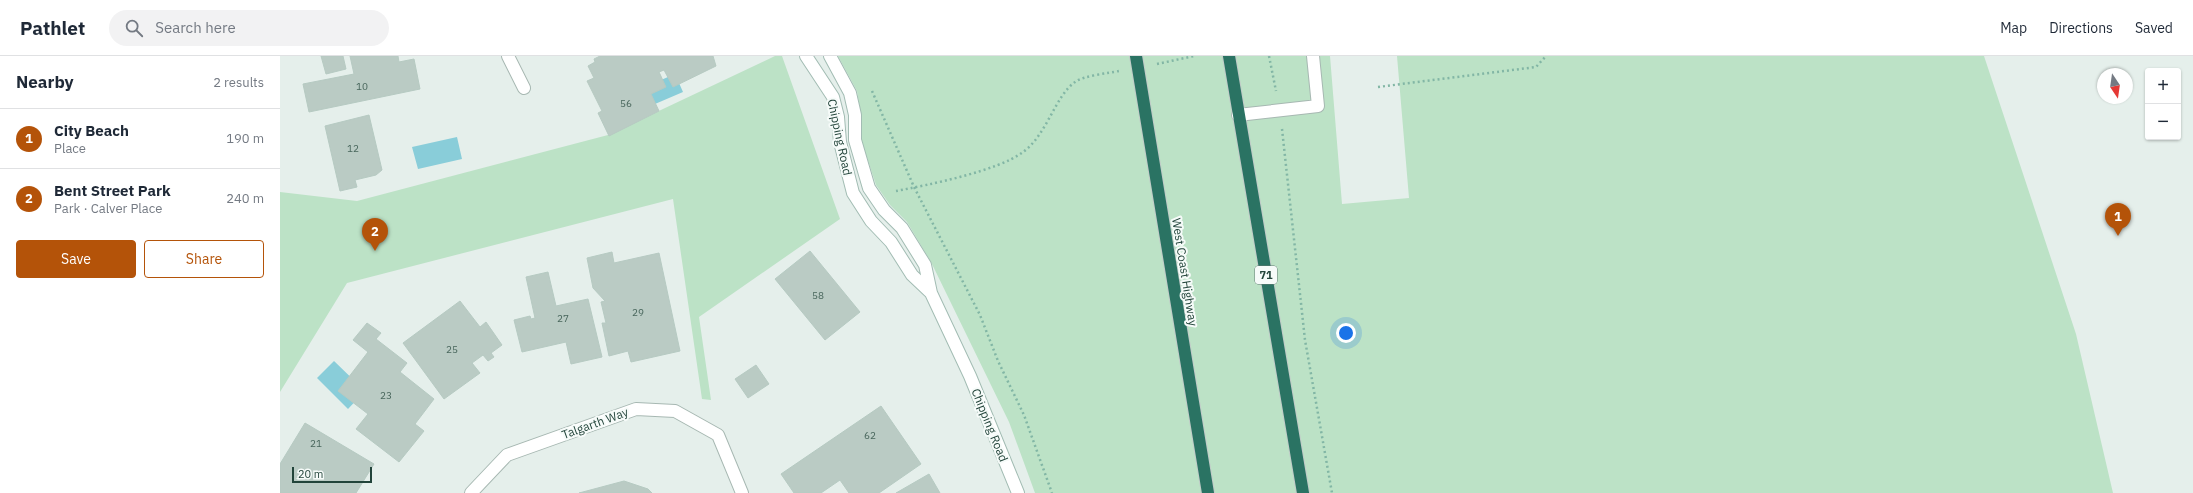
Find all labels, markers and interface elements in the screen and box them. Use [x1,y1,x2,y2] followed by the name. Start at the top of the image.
[109,10,389,46] search box
[20,16,85,40] text: Pathlet
[123,17,145,39] icon: search
[155,18,236,37] text: Search here
[2000,19,2027,37] text: Map
[2049,19,2113,37] text: Directions
[2135,19,2173,37] text: Saved
[2097,68,2133,104] north arrow
[2145,68,2181,140] map controls
[2145,68,2181,104] button: +
[16,71,74,93] text: Nearby
[213,74,264,91] text: 2 results
[356,80,368,93] house number: 10
[620,97,632,110] house number: 56
[825,97,855,177] street label: Chipping Road
[2145,104,2181,140] button: −
[54,121,129,140] text: City Beach
[25,130,33,147] text: 1
[226,130,264,147] text: 190 m
[54,140,86,157] text: Place
[347,142,359,155] house number: 12
[54,181,171,200] text: Bent Street Park
[25,190,33,207] text: 2
[226,190,264,207] text: 240 m
[54,200,162,217] text: Park · Calver Place
[2105,203,2131,236] pin: 1
[1169,217,1201,327] street label: West Coast Highway
[362,218,388,251] pin: 2
[16,240,136,278] button: Save
[144,240,264,278] button: Share
[1255,266,1277,284] road number: 71
[812,289,824,302] house number: 58
[632,306,644,319] house number: 29
[557,312,569,325] house number: 27
[1336,323,1356,343] your location
[446,343,458,356] house number: 25
[968,386,1012,464] street label: Chipping Road
[380,389,392,402] house number: 23
[560,404,630,442] street label: Talgarth Way
[864,429,876,442] house number: 62
[310,437,322,450] house number: 21
[292,465,372,484] scale bar
[298,467,323,481] text: 20 m

